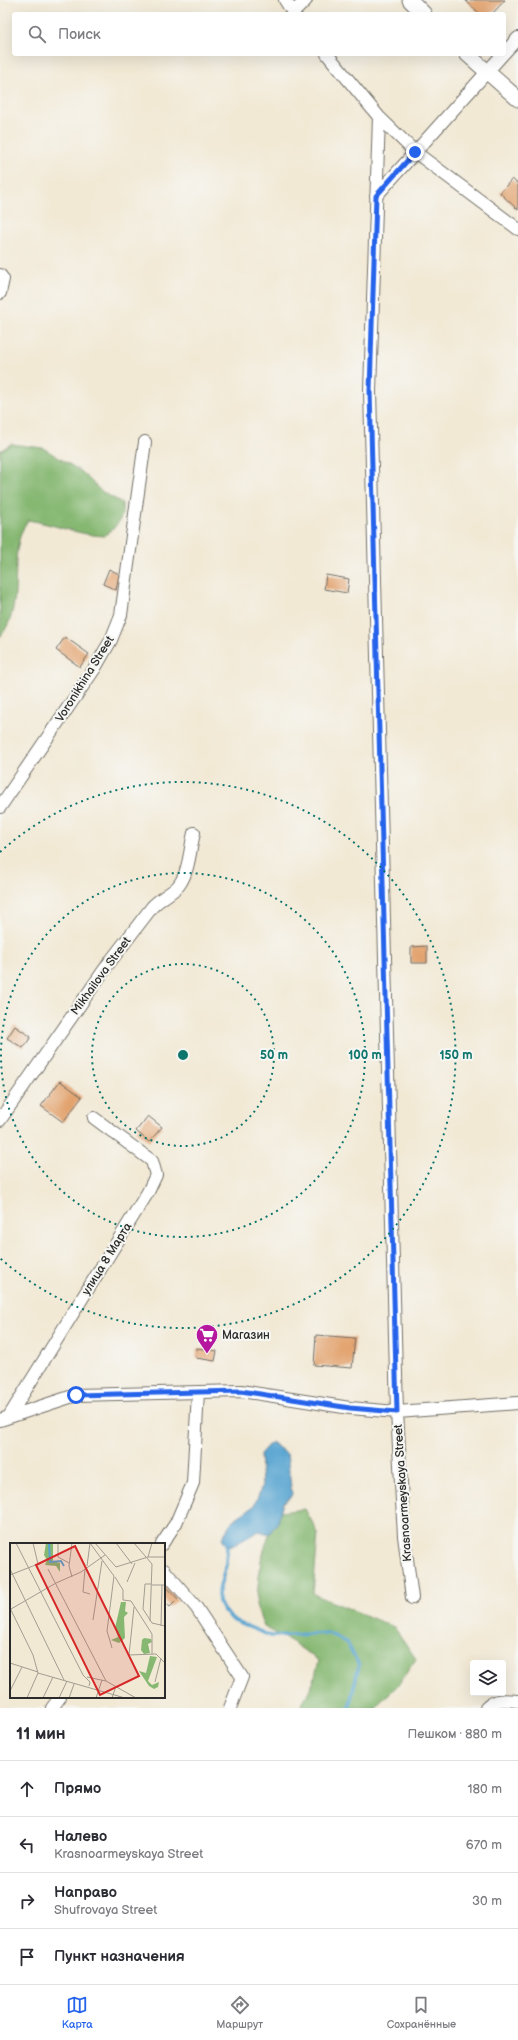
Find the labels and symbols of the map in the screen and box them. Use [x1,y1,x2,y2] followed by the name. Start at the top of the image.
[406,143,424,161] route end
[53,633,118,725] street label: Voronikhina Street
[68,934,135,1018] street label: Mikhailova Street
[176,1048,190,1062] centre of rings
[260,1048,288,1063] text: 50 m
[348,1048,382,1063] text: 100 m
[440,1048,472,1063] text: 150 m
[79,1220,135,1298] street label: улица 8 Марта
[194,1322,220,1355] supermarket icon: Магазин
[222,1328,270,1343] place label: Магазин
[67,1386,85,1404] route start
[391,1423,415,1562] street label: Krasnoarmeyskaya Street
[10,1543,165,1698] inset map

